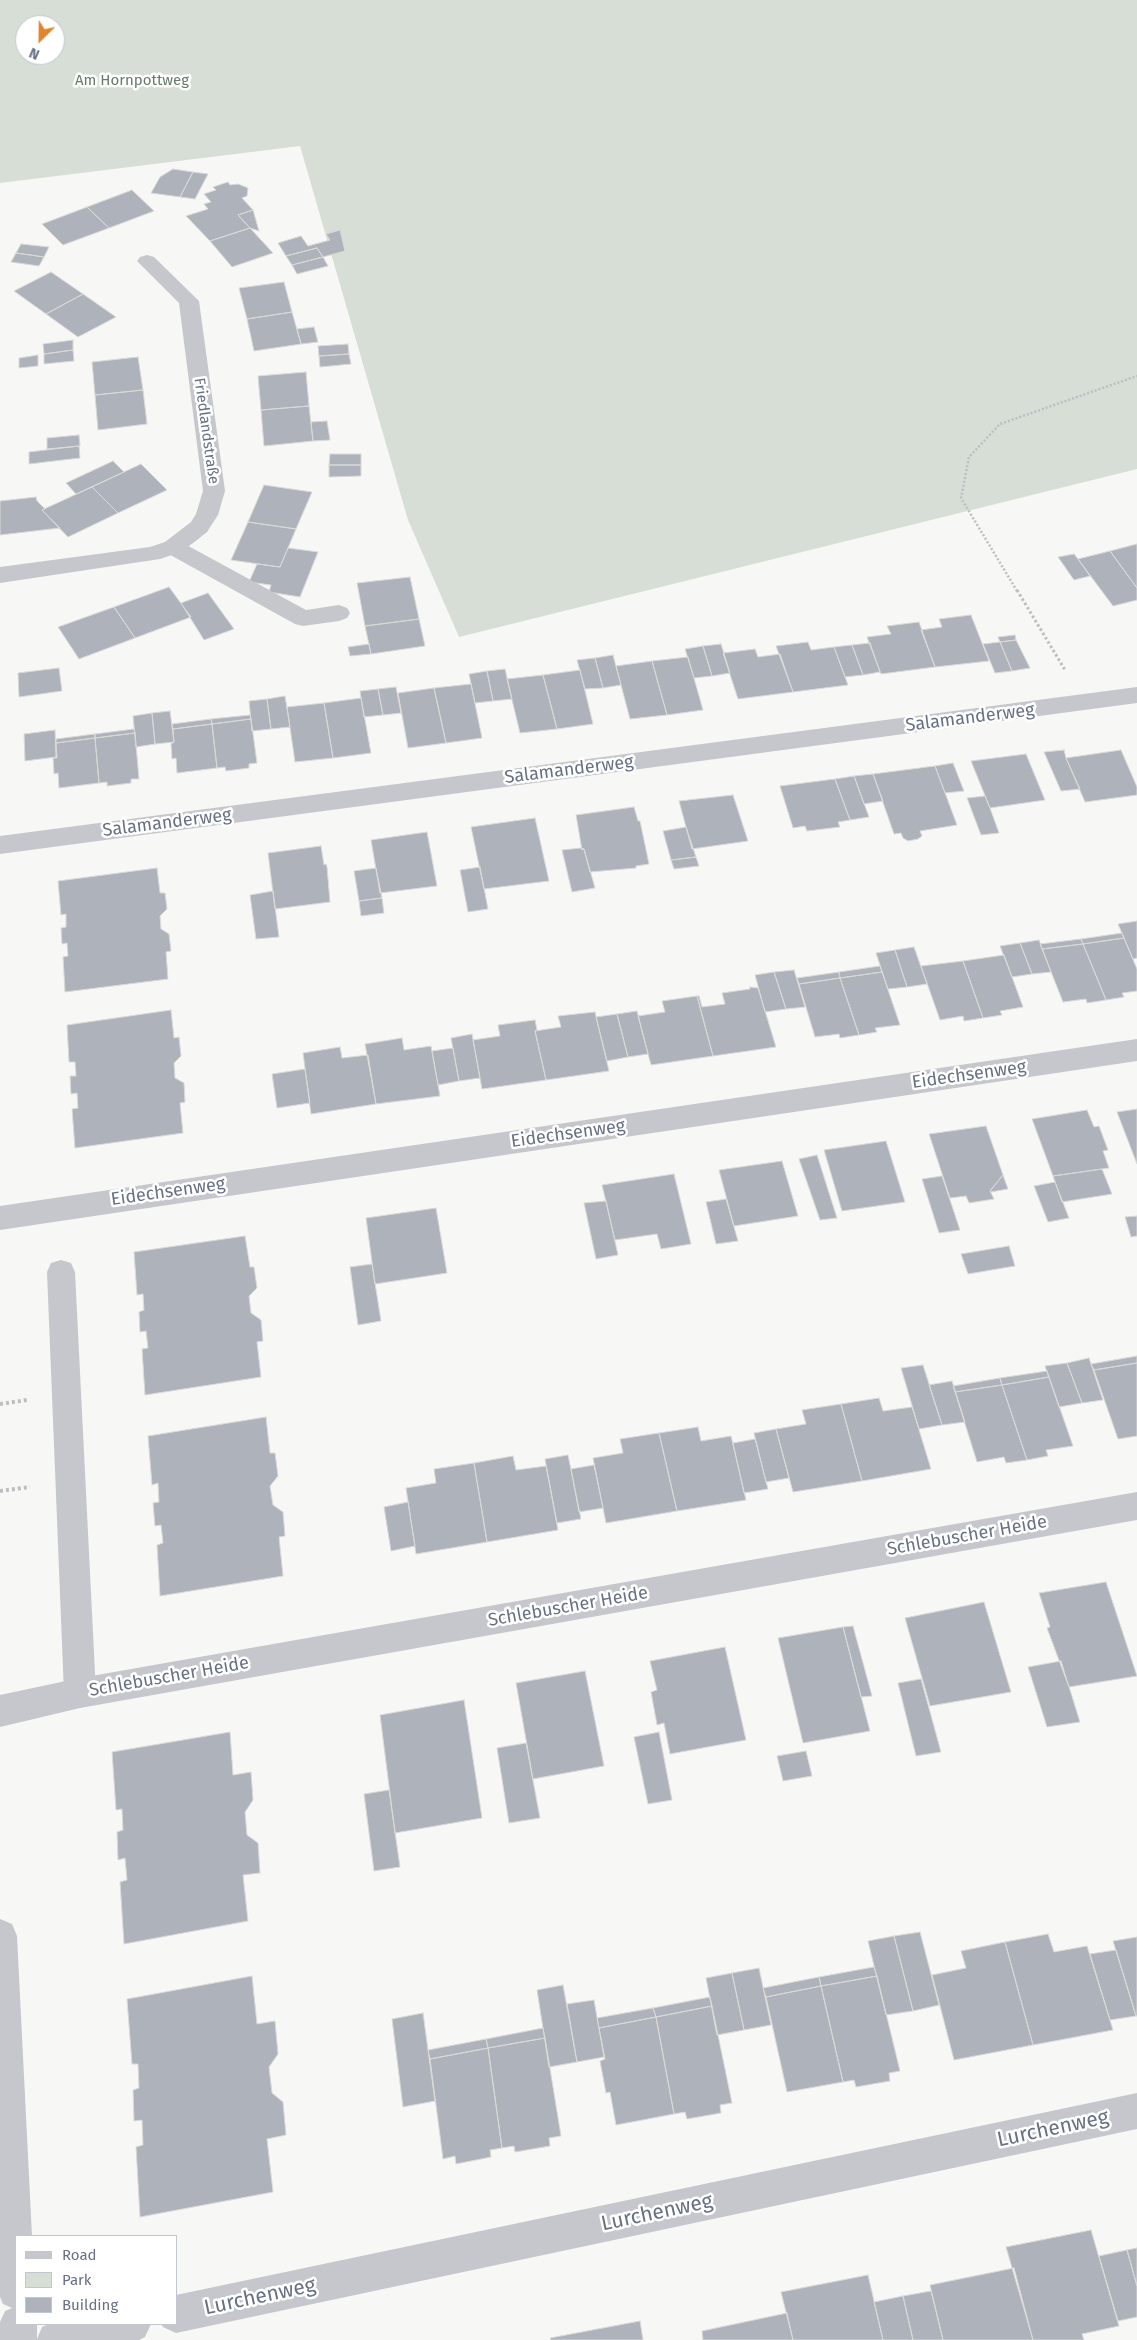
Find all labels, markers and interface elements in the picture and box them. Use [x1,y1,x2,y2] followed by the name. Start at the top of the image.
[15,15,65,65] north arrow
[27,44,42,63] text: N
[75,72,189,90] park label: Am Hornpottweg
[190,377,222,485] street label: Friedlandstraße
[904,699,1036,737] street label: Salamanderweg
[503,751,635,789] street label: Salamanderweg
[101,804,233,842] street label: Salamanderweg
[910,1056,1028,1094] street label: Eidechsenweg
[509,1115,627,1153] street label: Eidechsenweg
[109,1173,227,1211] street label: Eidechsenweg
[885,1511,1049,1561] street label: Schlebuscher Heide
[486,1582,650,1632] street label: Schlebuscher Heide
[87,1652,251,1702] street label: Schlebuscher Heide
[995,2105,1111,2153] street label: Lurchenweg
[599,2189,715,2237] street label: Lurchenweg
[15,2235,178,2325] legend
[62,2246,97,2264] text: Road
[62,2271,92,2289] text: Park
[202,2273,318,2321] street label: Lurchenweg
[62,2296,118,2314] text: Building

